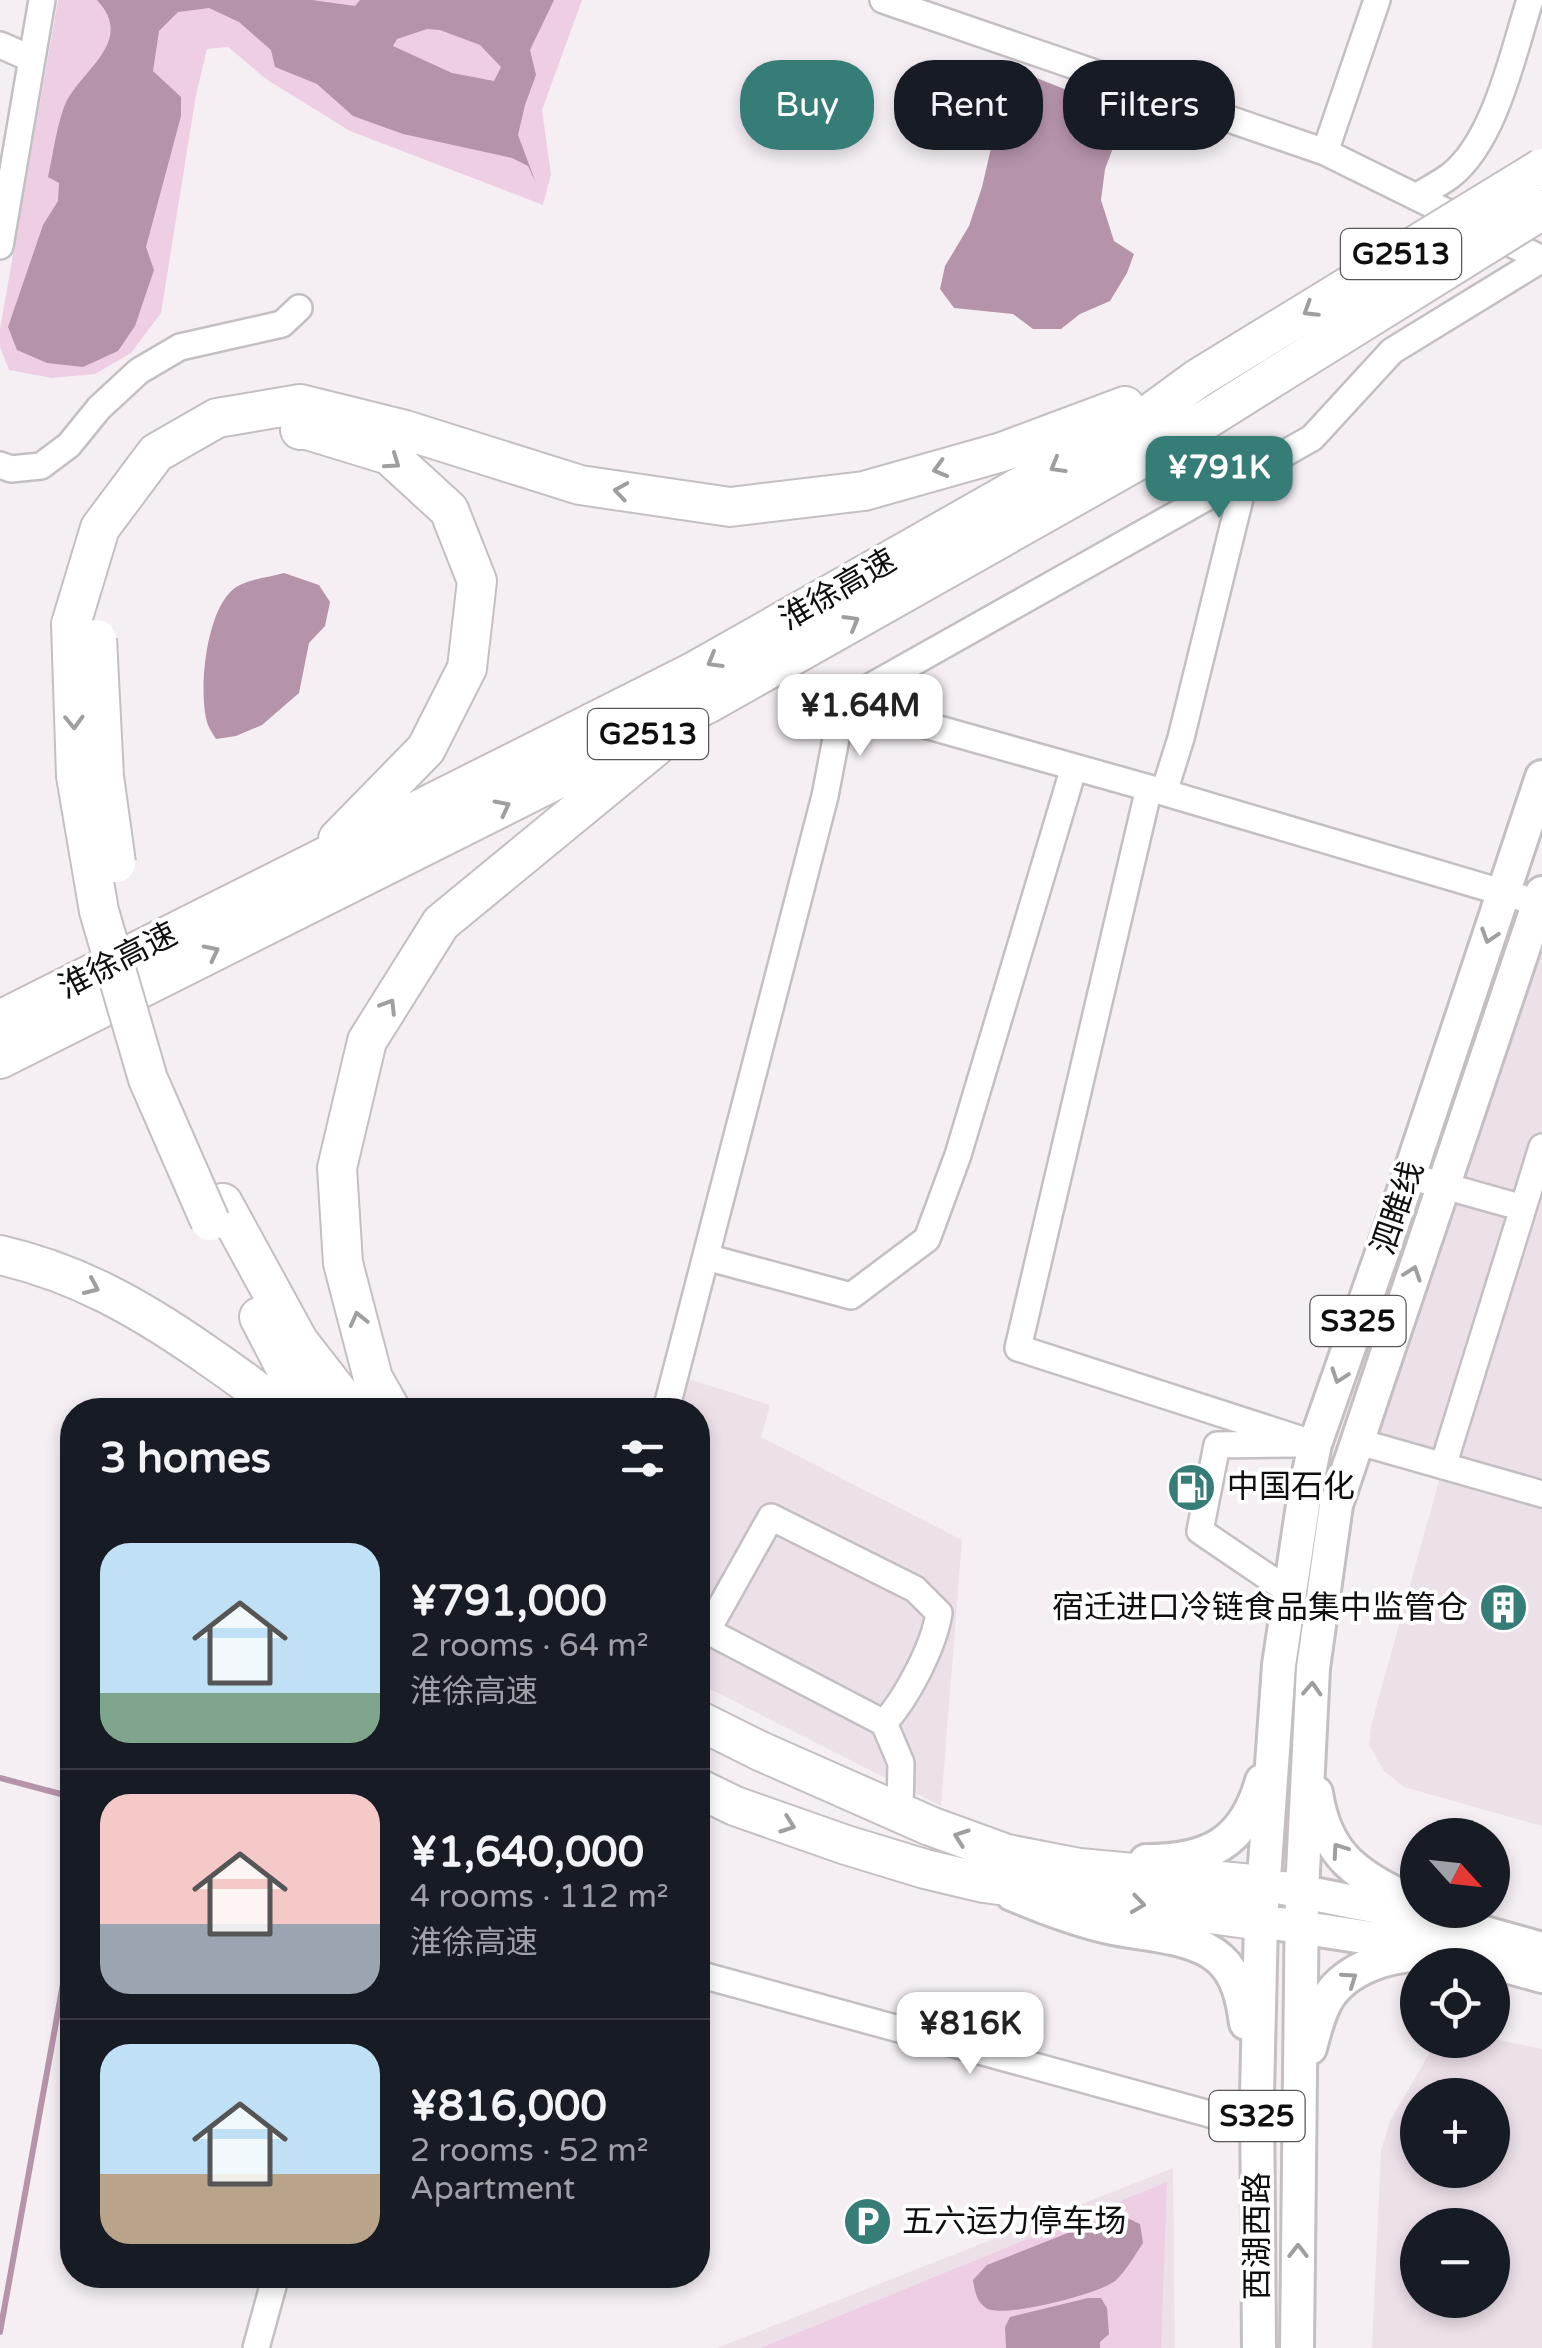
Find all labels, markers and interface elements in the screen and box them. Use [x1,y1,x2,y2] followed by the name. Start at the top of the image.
[740,60,874,150] chip: Buy
[894,60,1043,150] chip: Rent
[1063,60,1235,150] chip: Filters
[1341,229,1461,279] road number: G2513
[1303,298,1321,317] one-way arrow
[1149,436,1289,521] pin: ¥791K
[1168,449,1270,487] text: ¥791K
[382,450,400,468] one-way arrow
[1050,453,1068,473] one-way arrow
[933,457,950,478] one-way arrow
[612,481,629,502] one-way arrow
[773,542,903,638] street label: 淮徐高速
[841,615,859,635] one-way arrow
[706,648,724,668] one-way arrow
[779,674,941,759] pin: ¥1.64M
[800,687,920,725] text: ¥1.64M
[588,709,708,759] road number: G2513
[64,714,85,730] one-way arrow
[493,799,511,819] one-way arrow
[52,915,184,1007] street label: 淮徐高速
[1480,926,1500,943] one-way arrow
[202,945,220,965] one-way arrow
[377,999,396,1017] one-way arrow
[1364,1156,1432,1260] street label: 泗睢线
[1401,1265,1422,1282] one-way arrow
[82,1274,100,1294] one-way arrow
[1310,1296,1406,1346] road number: S325
[348,1311,369,1328] one-way arrow
[1330,1366,1351,1383] one-way arrow
[615,1431,670,1486] icon: filters
[100,1433,271,1484] text: 3 homes
[1166,1461,1218,1513] fuel station icon: 中国石化
[1227,1468,1355,1506] place label: 中国石化
[410,1576,607,1627] text: ¥791,000
[1477,1582,1529,1634] building icon: 宿迁进口冷链食品集中监管仓
[180,1583,300,1703] icon: home
[1052,1589,1468,1627] place label: 宿迁进口冷链食品集中监管仓
[410,1627,649,1665] text: 2 rooms · 64 m²
[410,1673,538,1711] text: 淮徐高速
[1301,1680,1322,1696] one-way arrow
[778,1813,795,1834] one-way arrow
[1400,1818,1510,1928] north arrow
[1400,1818,1510,2318] map controls
[410,1827,644,1878] text: ¥1,640,000
[954,1828,971,1849] one-way arrow
[180,1834,300,1954] icon: home
[1333,1843,1351,1861] one-way arrow
[410,1878,669,1916] text: 4 rooms · 112 m²
[1129,1892,1146,1913] one-way arrow
[410,1924,538,1962] text: 淮徐高速
[1400,1948,1510,2058] button: locate
[1338,1973,1357,1991] one-way arrow
[900,1992,1040,2077] pin: ¥816K
[919,2005,1021,2043] text: ¥816K
[1400,2078,1510,2188] button: +
[410,2081,607,2132] text: ¥816,000
[180,2084,300,2204] icon: home
[1210,2091,1304,2141] road number: S325
[410,2132,649,2170] text: 2 rooms · 52 m²
[410,2170,575,2208] text: Apartment
[1239,2172,1277,2300] street label: 西湖西路
[841,2196,893,2248] parking icon: 五六运力停车场
[902,2203,1126,2241] place label: 五六运力停车场
[1400,2208,1510,2318] button: −
[1287,2242,1309,2258] one-way arrow

